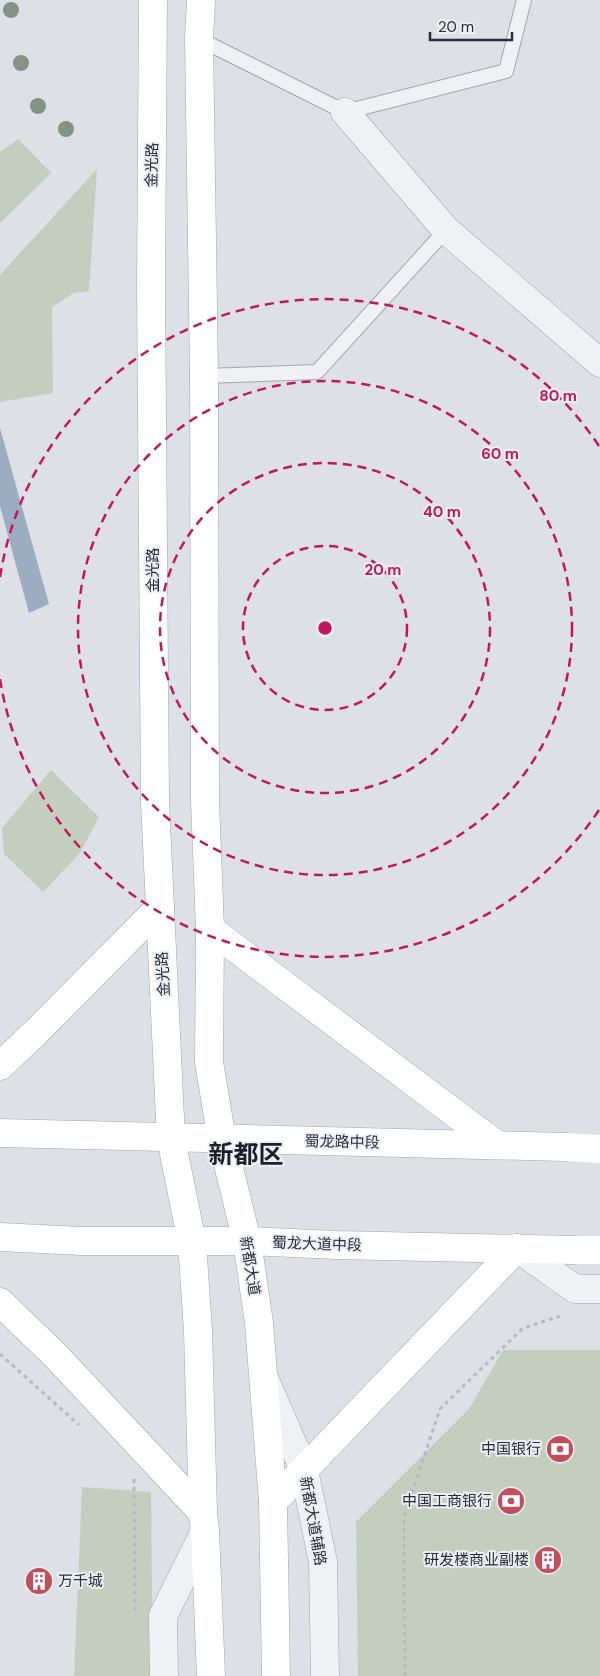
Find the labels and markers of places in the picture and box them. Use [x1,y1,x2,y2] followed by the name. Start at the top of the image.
[316,619,334,637] centre of rings
[545,1434,575,1464] bank icon: 中国银行
[481,1439,541,1459] place label: 中国银行
[496,1486,526,1516] bank icon: 中国工商银行
[402,1491,492,1511] place label: 中国工商银行
[533,1545,563,1575] building icon: 研发楼商业副楼
[424,1550,529,1570] place label: 研发楼商业副楼
[24,1566,54,1596] building icon: 万千城
[58,1571,103,1591] place label: 万千城

